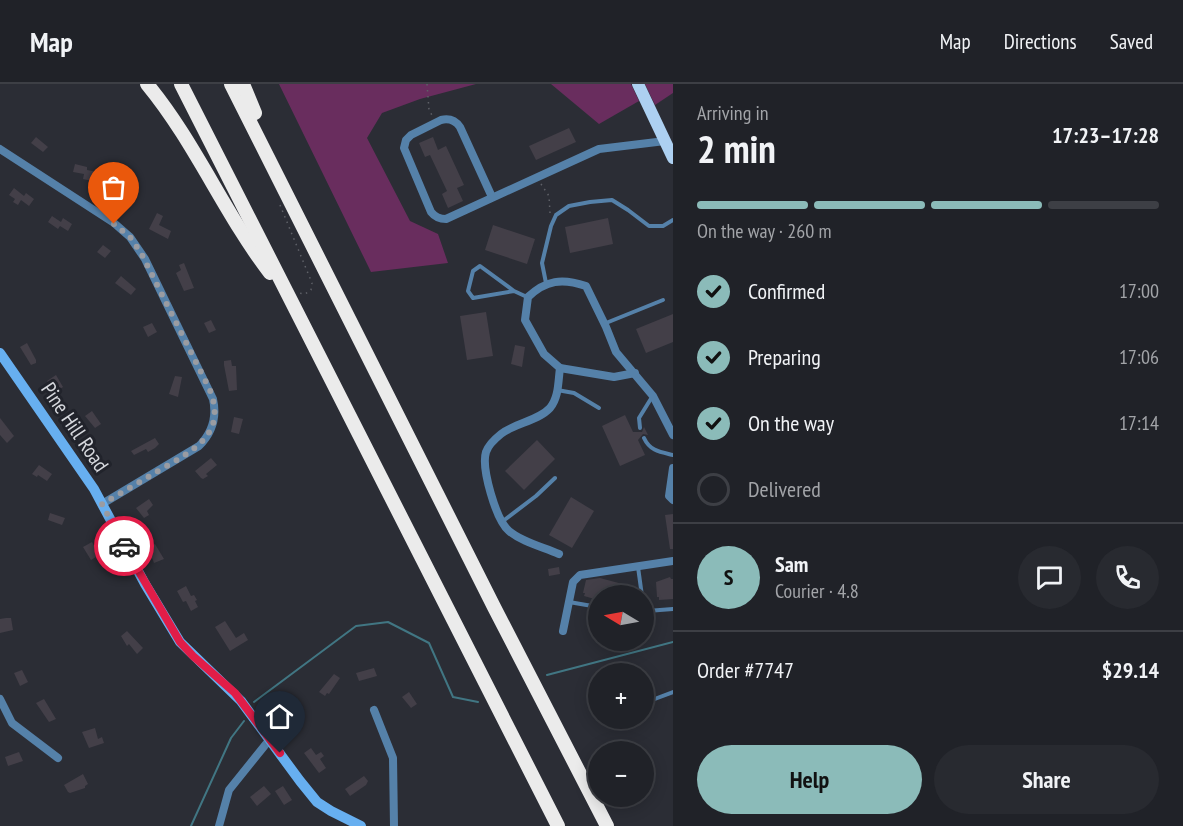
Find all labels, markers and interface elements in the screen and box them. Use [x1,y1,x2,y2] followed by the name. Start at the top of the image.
[30,23,73,60] text: Map
[940,28,971,55] text: Map
[1004,28,1077,55] text: Directions
[1110,28,1153,55] text: Saved
[697,100,769,126] text: Arriving in
[1052,121,1159,149] text: 17:23–17:28
[697,123,776,174] text: 2 min
[88,162,139,224] pin
[97,171,130,204] icon: bag
[697,218,832,244] text: On the way · 260 m
[697,275,730,308] icon: check
[748,277,825,305] text: Confirmed
[1119,278,1159,304] text: 17:00
[697,341,730,374] icon: check
[748,343,821,371] text: Preparing
[1119,344,1159,370] text: 17:06
[35,377,115,477] street label: Pine Hill Road
[697,407,730,440] icon: check
[748,409,834,437] text: On the way
[1119,410,1159,436] text: 17:14
[748,475,821,503] text: Delivered
[94,516,154,576] courier
[108,530,141,563] icon: car
[1018,546,1081,609] button: chat
[1096,546,1159,609] button: phone
[775,550,808,578] text: Sam
[724,563,733,591] text: S
[775,578,859,604] text: Courier · 4.8
[588,585,654,651] north arrow
[588,585,654,807] map controls
[697,656,794,684] text: Order #7747
[1102,656,1159,684] text: $29.14
[588,663,654,729] button: +
[254,691,305,753] pin
[263,700,296,733] icon: home
[588,741,654,807] button: −
[697,745,922,814] button: Help
[934,745,1159,814] button: Share

